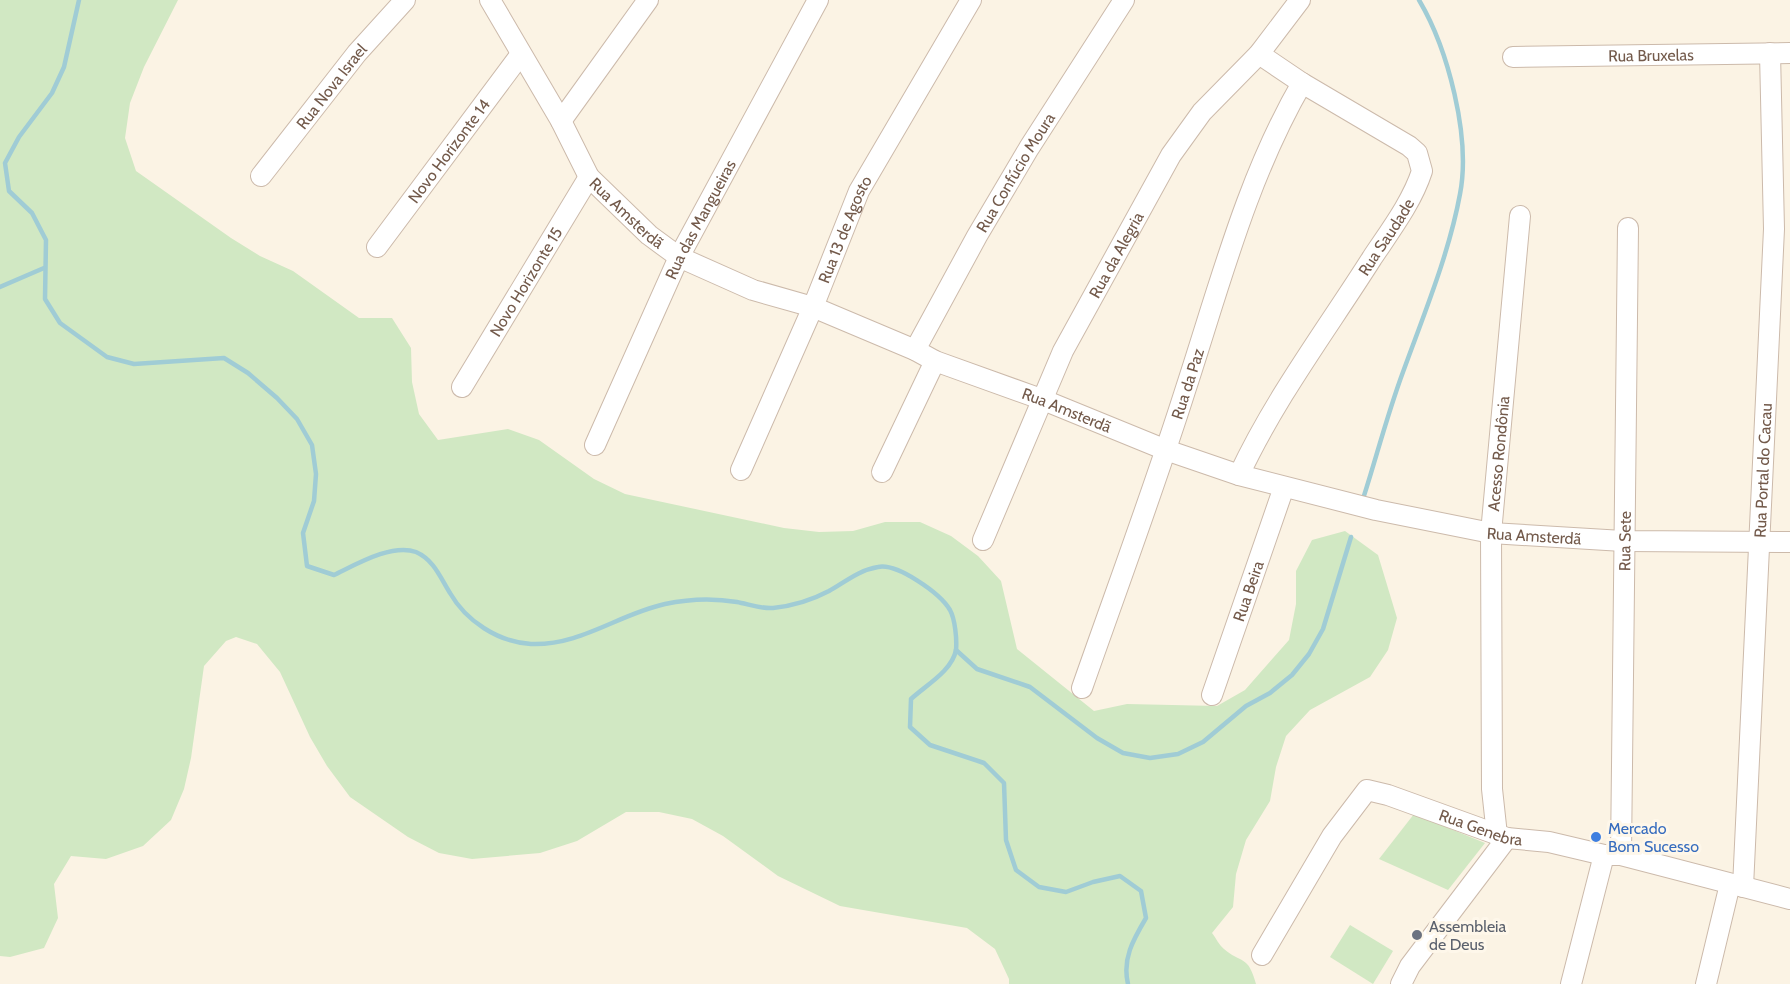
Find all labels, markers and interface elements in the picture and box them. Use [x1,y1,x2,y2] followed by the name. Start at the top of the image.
[292,39,371,133] street label: Rua Nova Israel
[1608,45,1694,65] street label: Rua Bruxelas
[404,95,494,207] street label: Novo Horizonte 14
[972,109,1059,235] street label: Rua Confúcio Moura
[661,156,740,282] street label: Rua das Mangueiras
[814,172,876,286] street label: Rua 13 de Agosto
[586,173,668,252] street label: Rua Amsterdã
[1354,195,1418,279] street label: Rua Saudade
[1085,208,1147,301] street label: Rua da Alegria
[485,224,566,340] street label: Novo Horizonte 15
[1167,345,1208,422] street label: Rua da Paz
[1020,384,1115,436] street label: Rua Amsterdã
[1484,395,1513,512] street label: Acesso Rondônia
[1750,403,1775,538] street label: Rua Portal do Cacau
[1615,511,1634,571] street label: Rua Sete
[1486,523,1582,548] street label: Rua Amsterdã
[1229,558,1267,624] street label: Rua Beira
[1437,805,1524,849] street label: Rua Genebra
[1608,819,1699,856] place label: Mercado Bom Sucesso
[1589,830,1603,844] marker: Mercado Bom Sucesso
[1429,917,1506,954] place label: Assembleia de Deus
[1410,928,1424,942] marker: Assembleia de Deus

